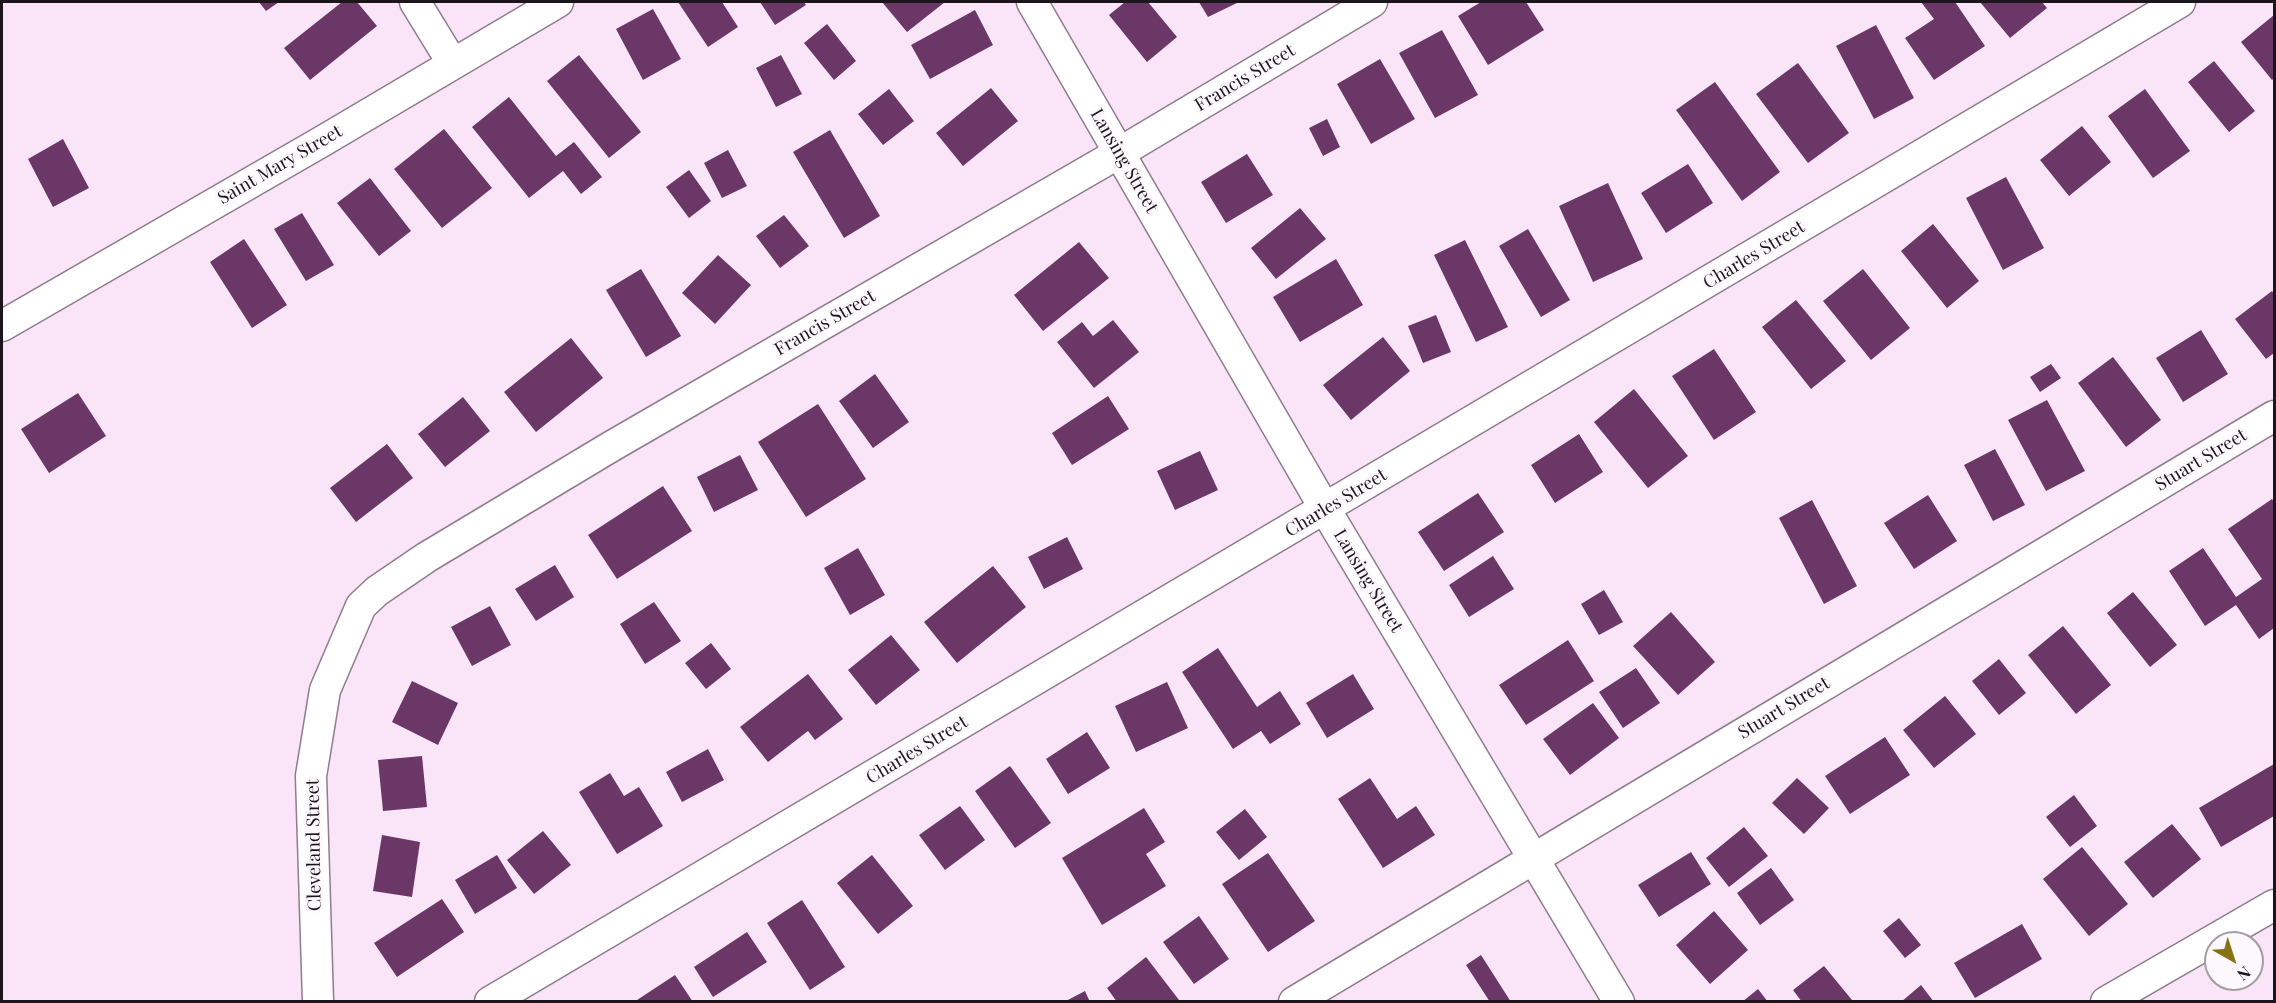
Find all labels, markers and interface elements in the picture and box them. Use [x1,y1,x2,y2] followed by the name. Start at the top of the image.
[1191,40,1299,116] street label: Francis Street
[1086,105,1162,217] street label: Lansing Street
[214,121,346,209] street label: Saint Mary Street
[1699,216,1809,294] street label: Charles Street
[771,285,879,361] street label: Francis Street
[2151,424,2251,496] street label: Stuart Street
[1281,464,1391,542] street label: Charles Street
[1329,526,1407,636] street label: Lansing Street
[1734,672,1834,744] street label: Stuart Street
[862,711,972,789] street label: Charles Street
[302,779,326,911] street label: Cleveland Street
[2204,931,2264,991] north arrow
[2233,962,2255,986] text: N

